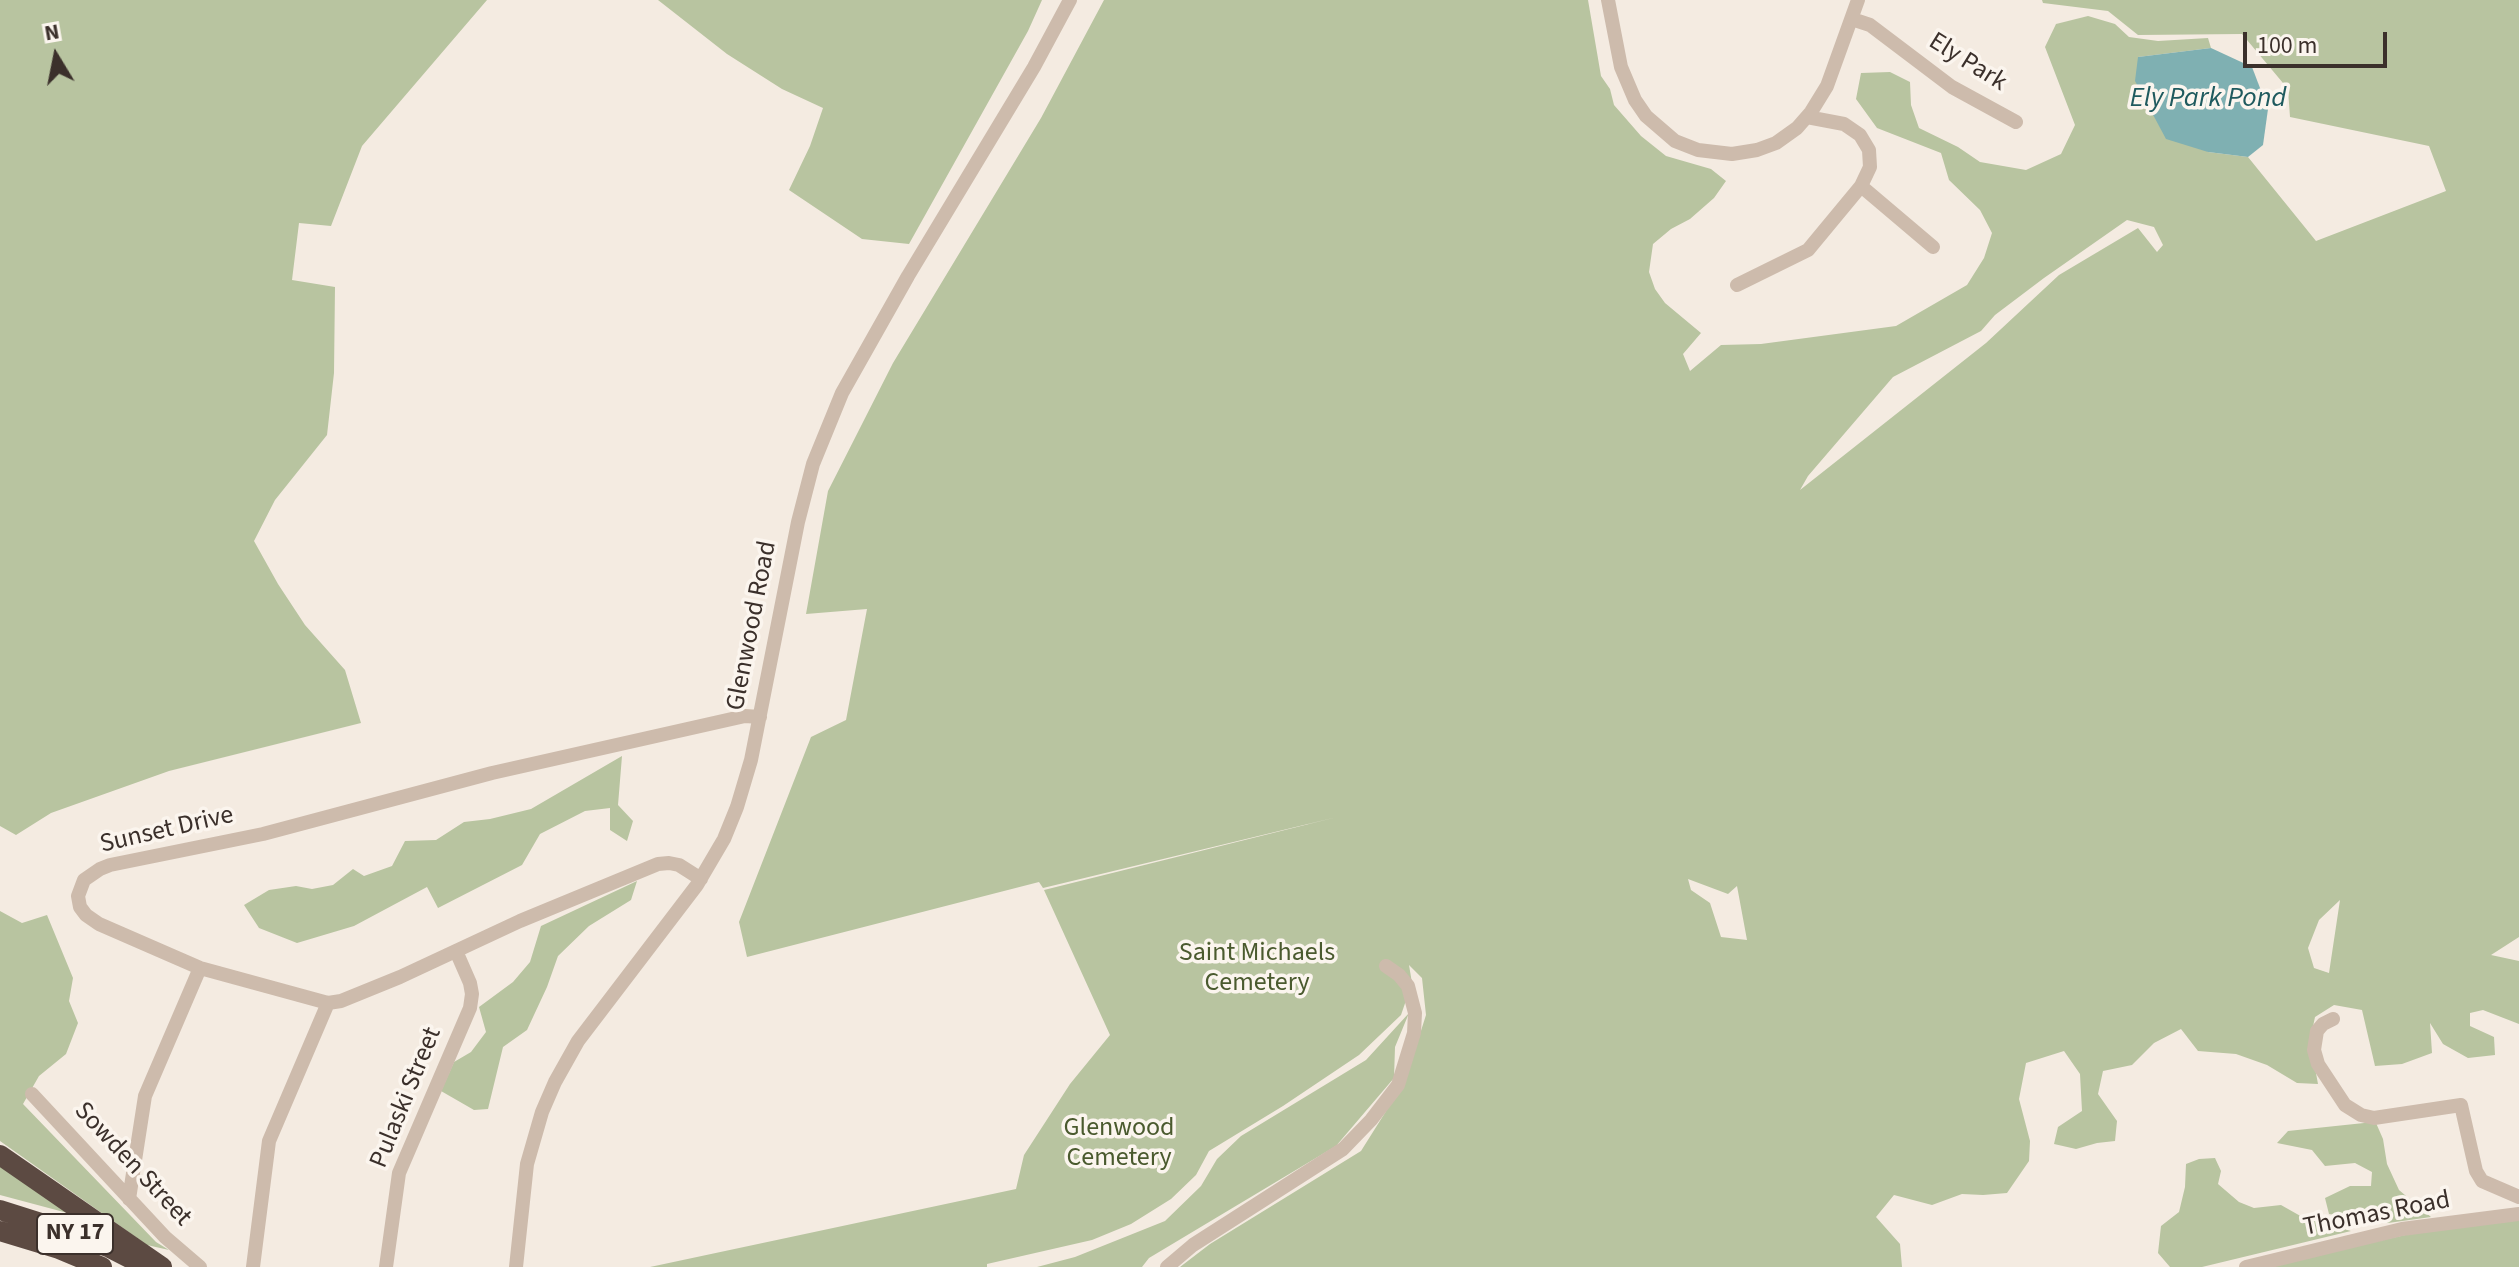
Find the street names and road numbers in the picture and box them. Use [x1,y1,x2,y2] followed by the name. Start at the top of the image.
[1922,27,2012,99] street label: Ely Park
[721,539,785,713] street label: Glenwood Road
[97,800,237,862] street label: Sunset Drive
[365,1023,449,1173] street label: Pulaski Street
[67,1096,197,1234] street label: Sowden Street
[2301,1185,2453,1245] street label: Thomas Road
[37,1214,113,1254] road number: NY 17

